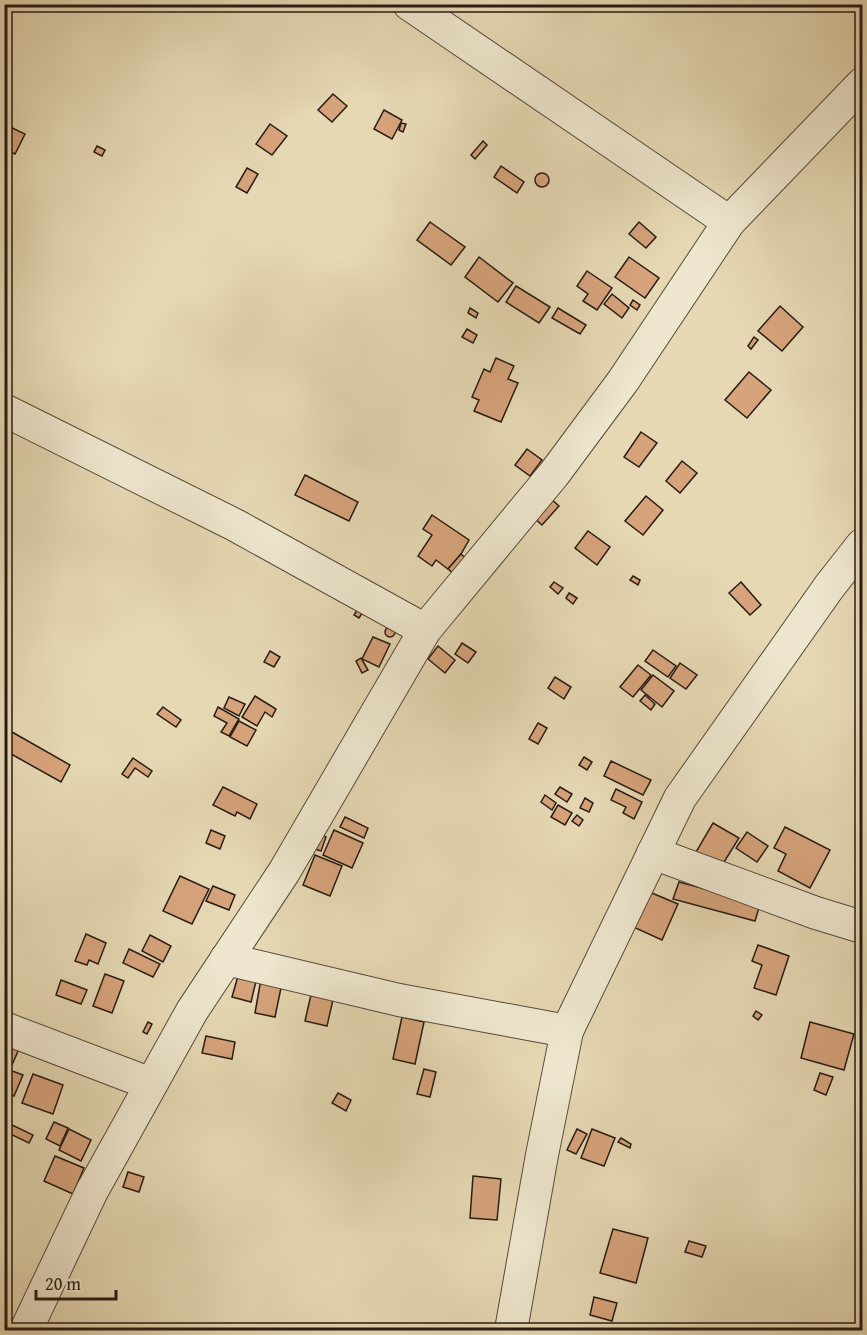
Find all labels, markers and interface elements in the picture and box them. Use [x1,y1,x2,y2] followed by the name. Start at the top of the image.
[36,1263,116,1301] scale bar
[45,1270,81,1297] text: 20 m

